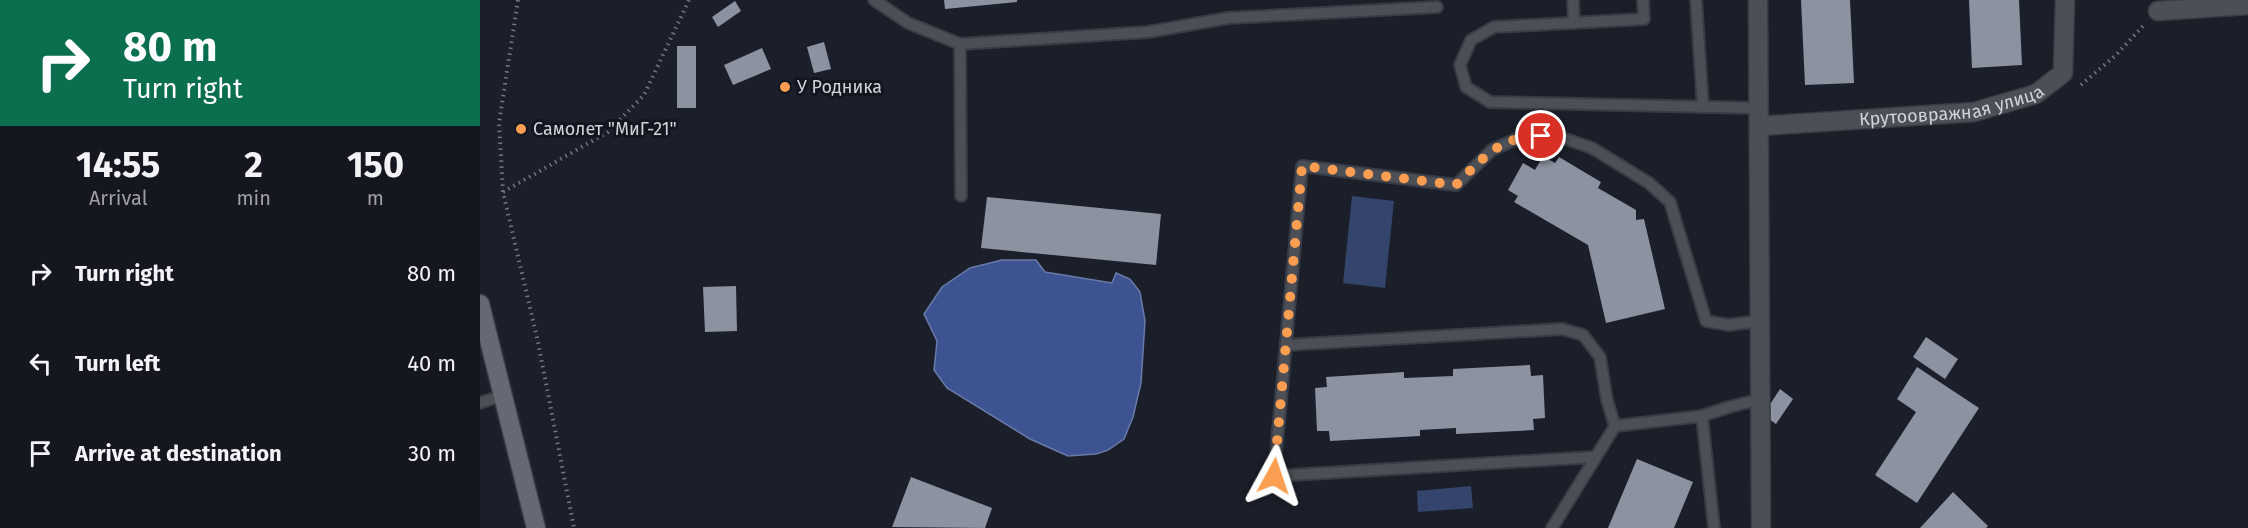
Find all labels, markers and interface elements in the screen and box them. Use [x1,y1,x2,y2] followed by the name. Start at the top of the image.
[123,22,217,72] text: 80 m
[24,24,102,102] icon: right
[123,73,243,105] text: Turn right
[797,76,882,98] place label: У Родника
[778,80,792,94] marker: У Родника
[1858,81,2049,130] street label: Крутоовражная улица
[1515,110,1566,161] pin
[533,118,677,140] place label: Самолет "МиГ-21"
[1524,119,1557,152] icon: arrive
[514,122,528,136] marker: Самолет "МиГ-21"
[76,143,160,187] text: 14:55
[244,143,263,187] text: 2
[347,143,404,187] text: 150
[89,186,148,210] text: Arrival
[236,186,271,210] text: min
[367,186,384,210] text: m
[24,257,57,290] icon: right
[75,260,174,287] text: Turn right
[407,260,456,287] text: 80 m
[24,347,57,380] icon: left
[75,350,160,377] text: Turn left
[407,350,456,377] text: 40 m
[24,437,57,470] icon: arrive
[75,440,282,467] text: Arrive at destination
[408,440,456,467] text: 30 m
[1242,444,1306,508] position arrow

